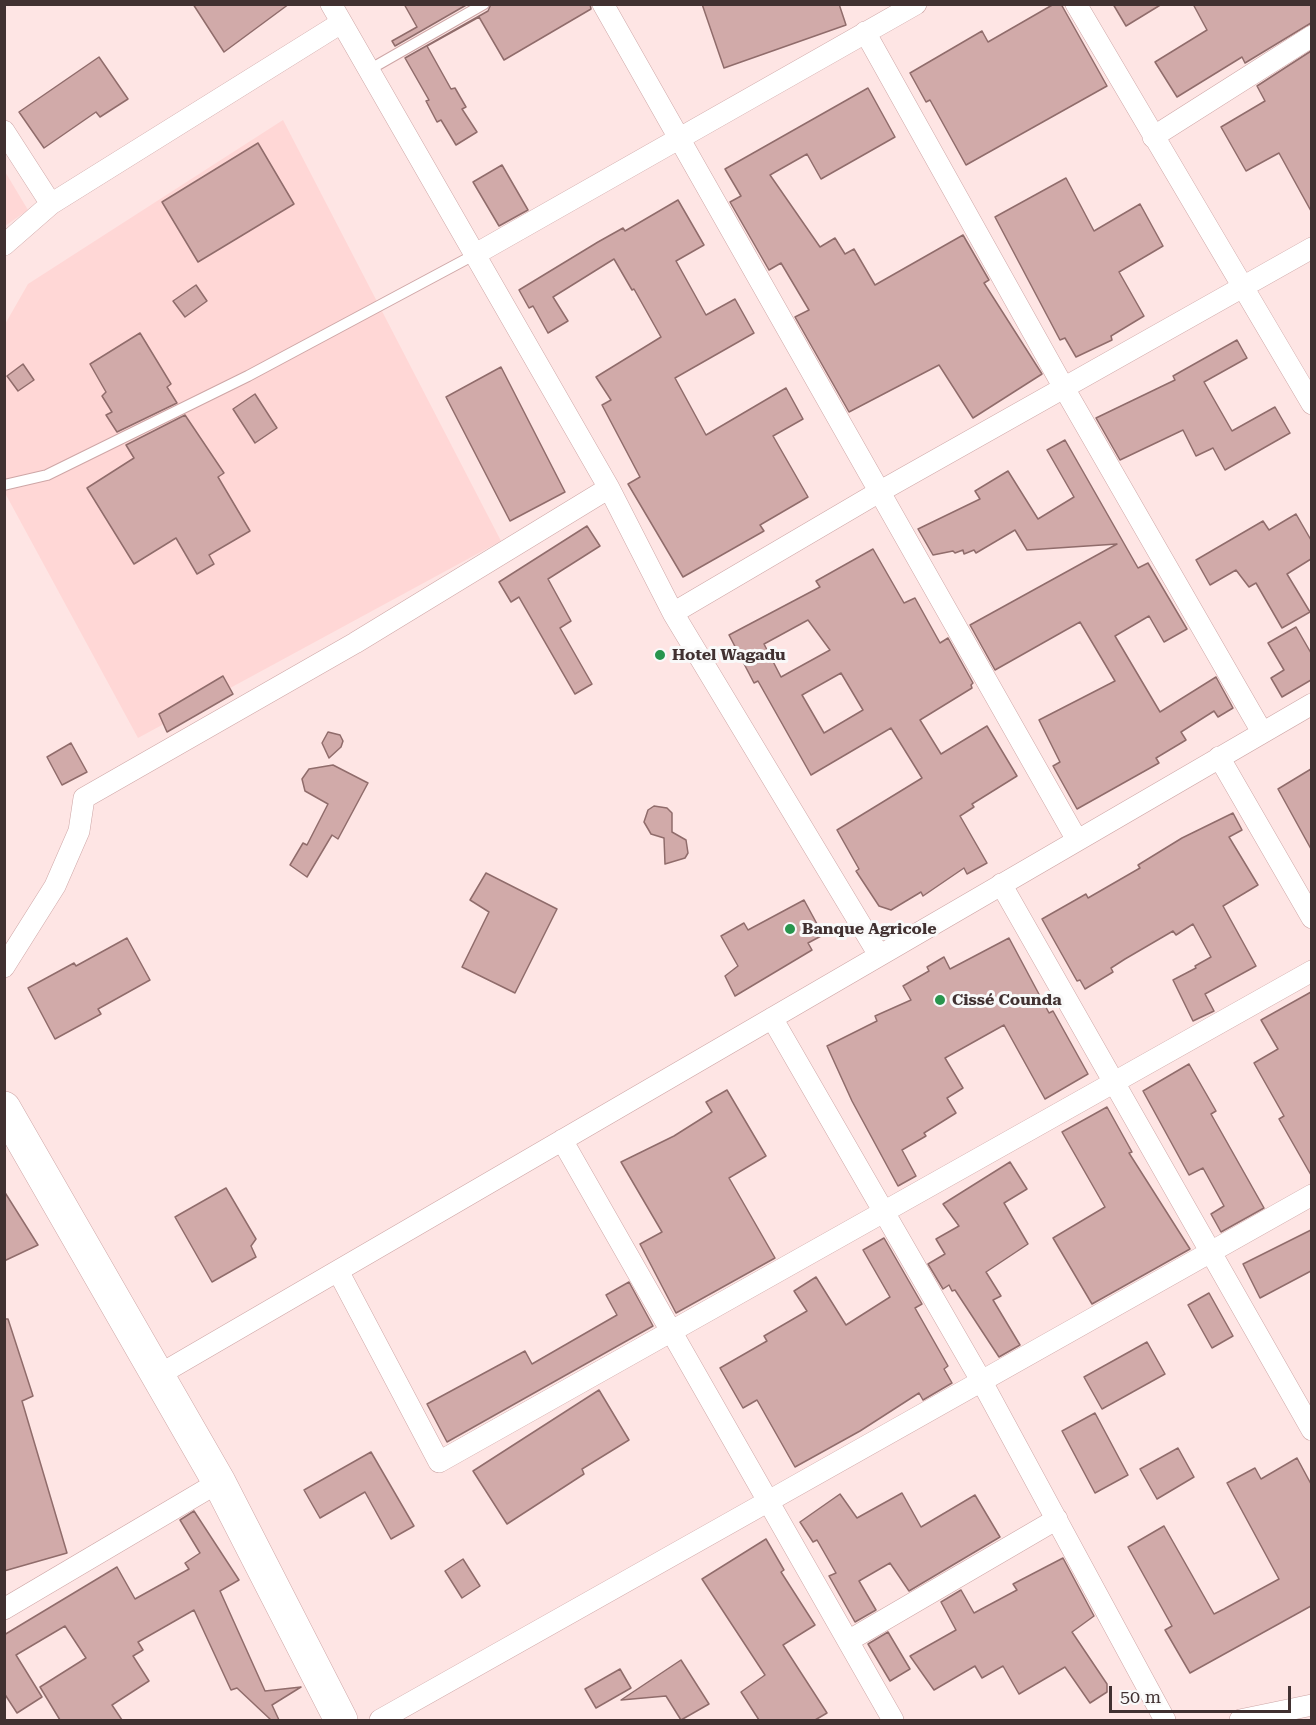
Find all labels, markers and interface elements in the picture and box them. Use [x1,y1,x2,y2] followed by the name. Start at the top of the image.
[672,645,786,665] place label: Hotel Wagadu
[653,648,667,662] marker: Hotel Wagadu
[802,919,937,939] place label: Banque Agricole
[783,922,797,936] marker: Banque Agricole
[952,990,1062,1010] place label: Cissé Counda
[933,993,947,1007] marker: Cissé Counda
[1112,1674,1294,1712] scale bar
[1120,1686,1161,1707] text: 50 m

